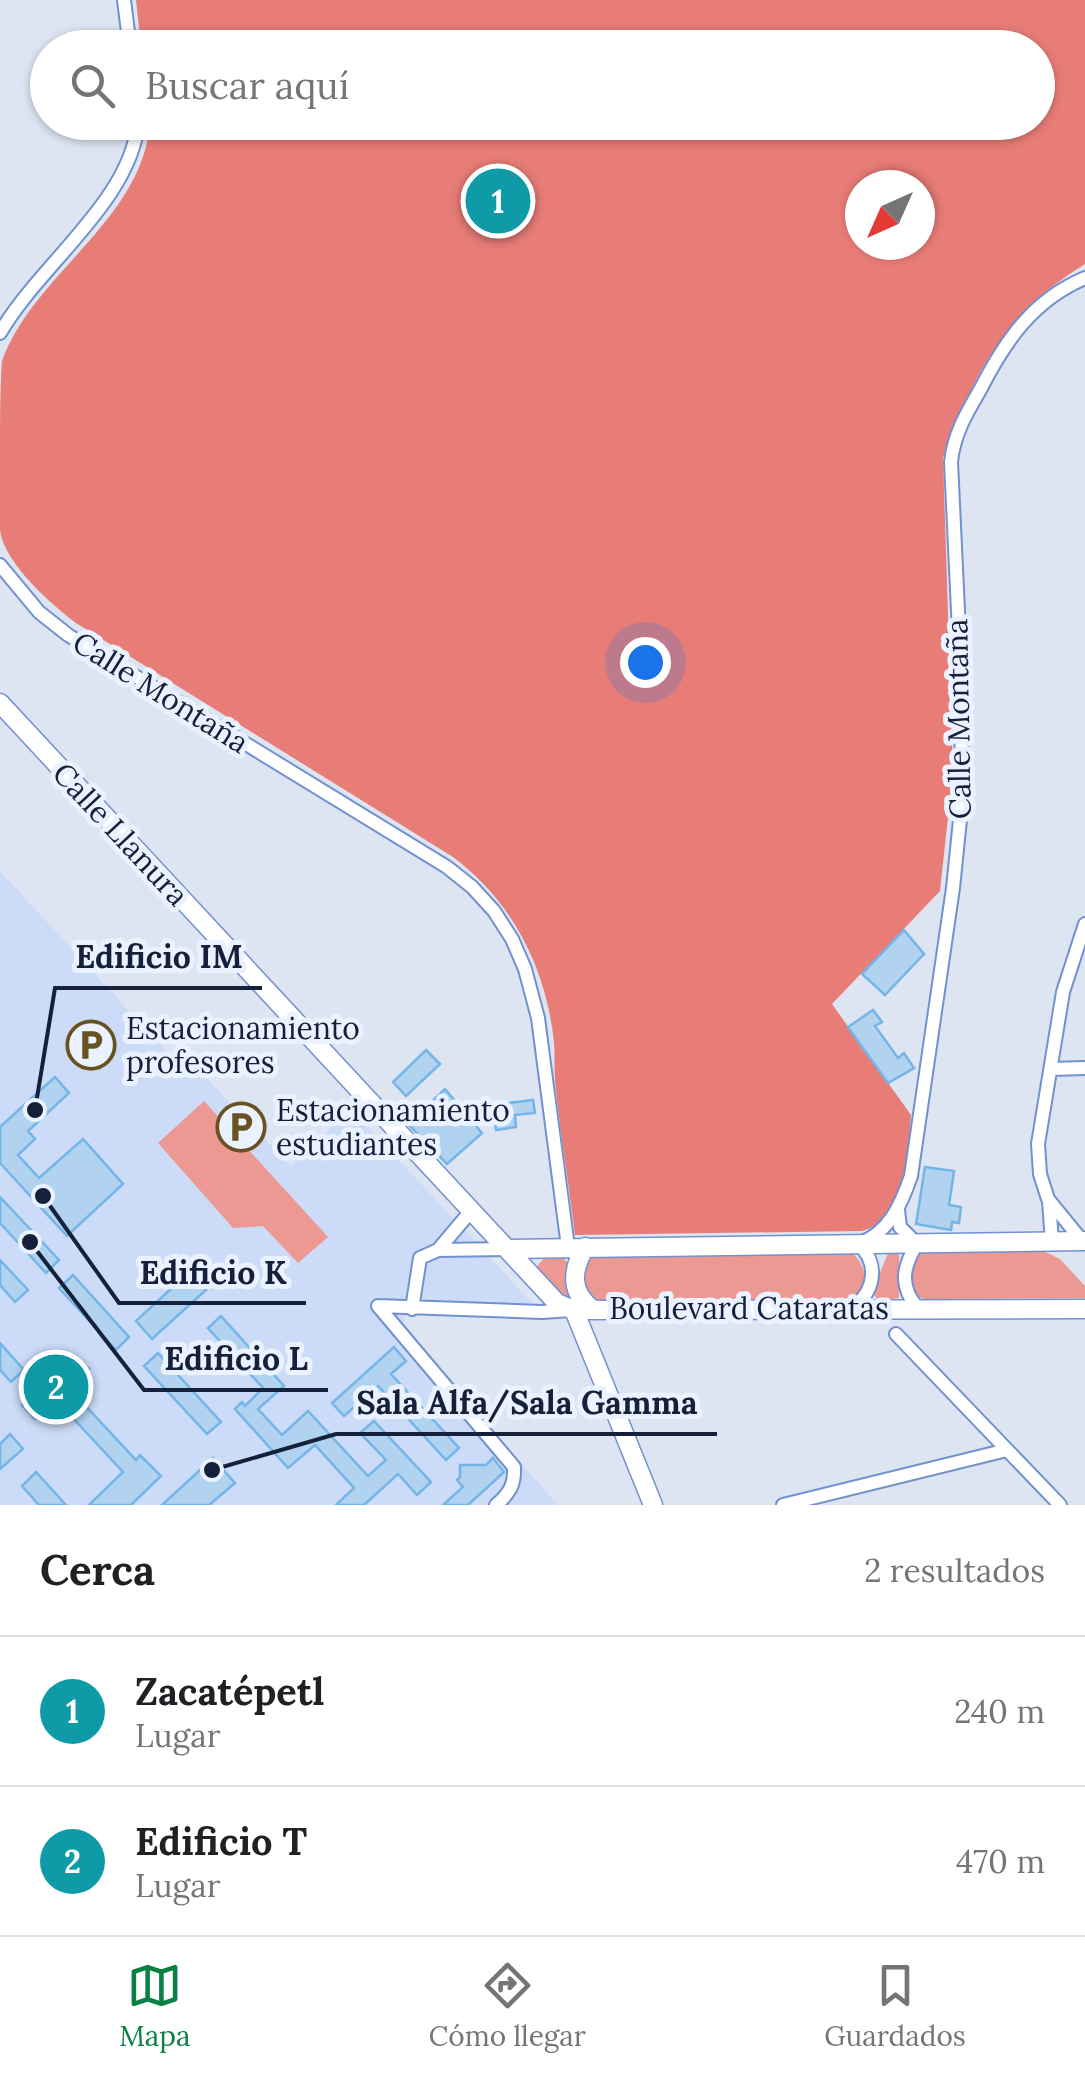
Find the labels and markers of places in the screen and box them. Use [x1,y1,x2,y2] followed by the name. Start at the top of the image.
[466,164,530,238] pin: 1
[55,926,262,988] callout: Edificio IM
[126,1009,360,1081] place label: Estacionamiento profesores
[65,1019,117,1071] parking icon: Estacionamiento profesores
[276,1091,510,1163] place label: Estacionamiento estudiantes
[215,1101,267,1153] parking icon: Estacionamiento estudiantes
[119,1241,306,1303] callout: Edificio K
[144,1328,328,1390] callout: Edificio L
[23,1350,88,1424] pin: 2
[336,1372,717,1434] callout: Sala Alfa/Sala Gamma

